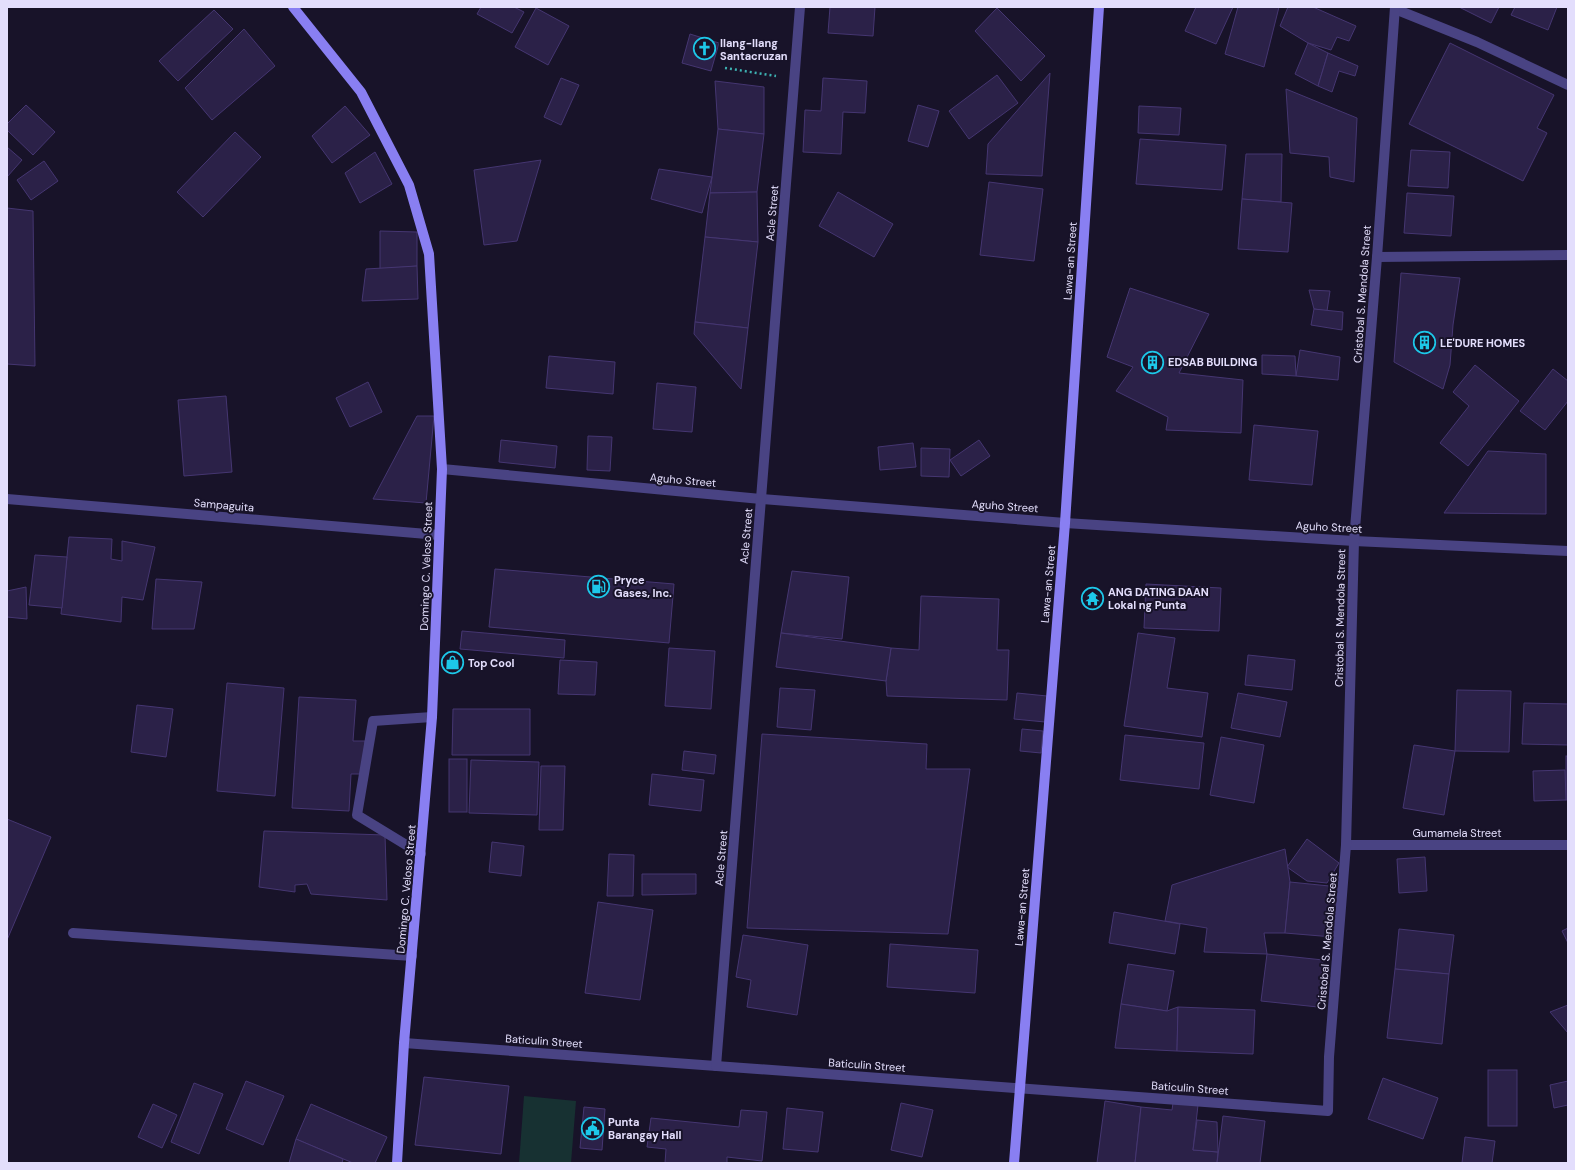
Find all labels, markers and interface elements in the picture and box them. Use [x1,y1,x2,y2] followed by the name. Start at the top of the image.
[691,36,717,62] church icon: Ilang-Ilang Santacruzan
[720,36,788,63] place label: Ilang-Ilang Santacruzan
[763,184,781,242] street label: Acle Street
[1060,222,1080,300] street label: Lawa-an Street
[1350,225,1374,363] street label: Cristobal S. Mendola Street
[1411,330,1437,356] building icon: LE'DURE HOMES
[1440,336,1526,350] place label: LE'DURE HOMES
[1139,349,1165,375] building icon: EDSAB BUILDING
[1168,355,1257,369] place label: EDSAB BUILDING
[649,470,717,490] street label: Aguho Street
[193,495,255,515] street label: Sampaguita
[971,497,1039,515] street label: Aguho Street
[417,501,435,631] street label: Domingo C. Veloso Street
[737,507,755,565] street label: Acle Street
[1295,518,1363,536] street label: Aguho Street
[1038,544,1058,624] street label: Lawa-an Street
[1332,549,1348,687] street label: Cristobal S. Mendola Street
[586,573,612,599] fuel station icon: Pryce Gases, Inc.
[614,573,672,600] place label: Pryce Gases, Inc.
[1080,585,1106,611] temple icon: ANG DATING DAAN Lokal ng Punta
[1108,585,1209,612] place label: ANG DATING DAAN Lokal ng Punta
[440,650,466,676] shop icon: Top Cool
[468,656,515,670] place label: Top Cool
[393,824,419,954] street label: Domingo C. Veloso Street
[1412,826,1502,840] street label: Gumamela Street
[712,829,730,887] street label: Acle Street
[1012,867,1032,947] street label: Lawa-an Street
[1314,872,1340,1010] street label: Cristobal S. Mendola Street
[505,1031,583,1051] street label: Baticulin Street
[828,1055,906,1075] street label: Baticulin Street
[1151,1078,1229,1098] street label: Baticulin Street
[580,1115,606,1141] public building icon: Punta Barangay Hall
[608,1115,681,1142] place label: Punta Barangay Hall

